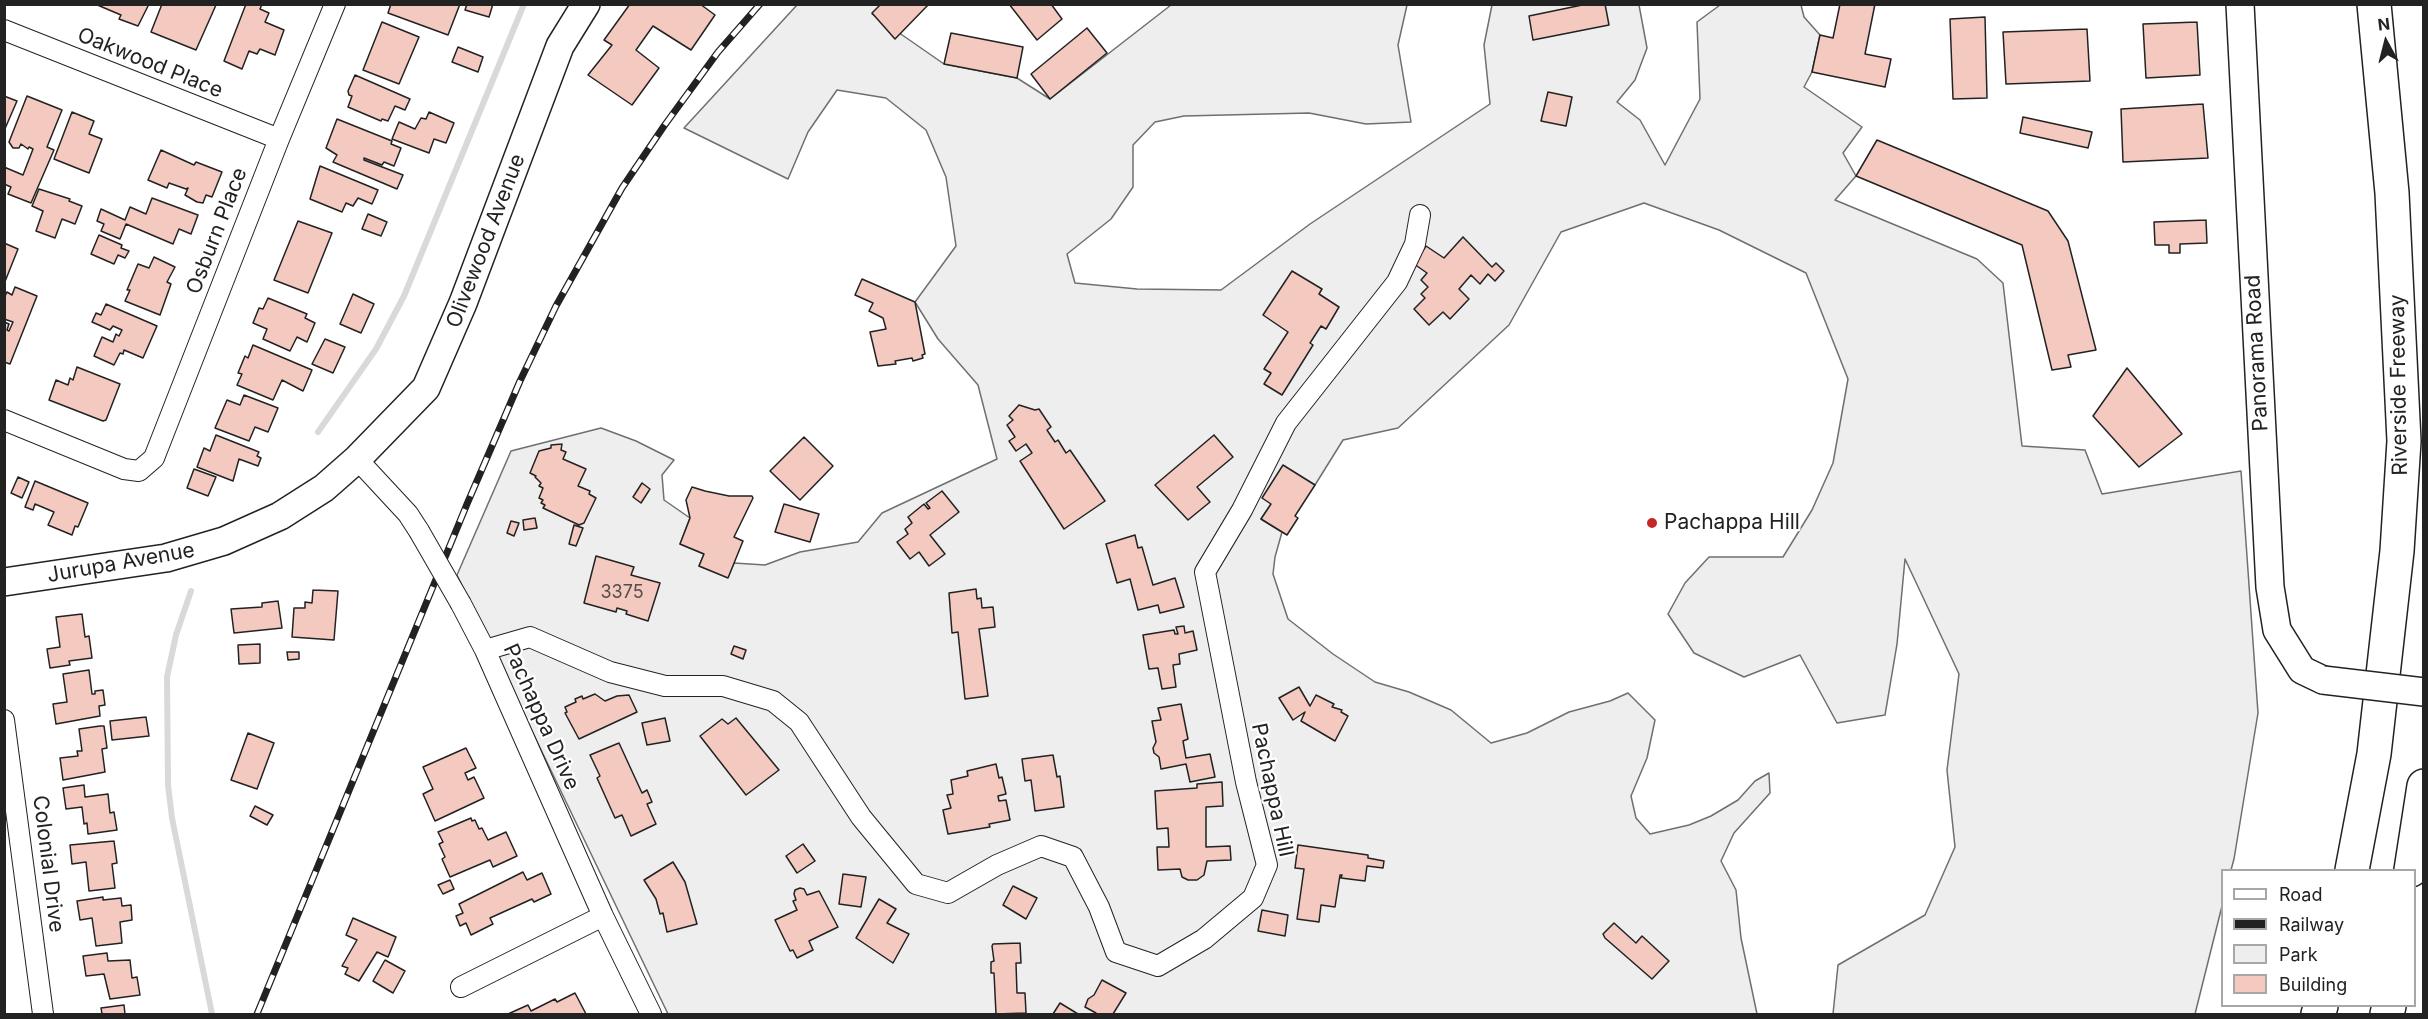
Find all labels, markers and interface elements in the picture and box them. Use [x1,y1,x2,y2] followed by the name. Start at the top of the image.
[2356,12,2416,72] north arrow
[2377,13,2391,35] text: N
[74,22,226,104] street label: Oakwood Place
[441,151,531,331] street label: Olivewood Avenue
[181,164,253,298] street label: Osburn Place
[2240,274,2274,432] street label: Panorama Road
[2385,294,2413,476] street label: Riverside Freeway
[1664,510,1800,536] place label: Pachappa Hill
[1645,516,1659,530] marker: Pachappa Hill
[45,538,197,588] street label: Jurupa Avenue
[600,582,644,604] house number: 3375
[498,640,584,794] street label: Pachappa Drive
[1246,721,1298,859] street label: Pachappa Hill
[27,794,69,934] street label: Colonial Drive
[2221,869,2416,1007] legend
[2279,884,2322,905] text: Road
[2279,914,2344,935] text: Railway
[2279,944,2318,965] text: Park
[2279,974,2347,995] text: Building

